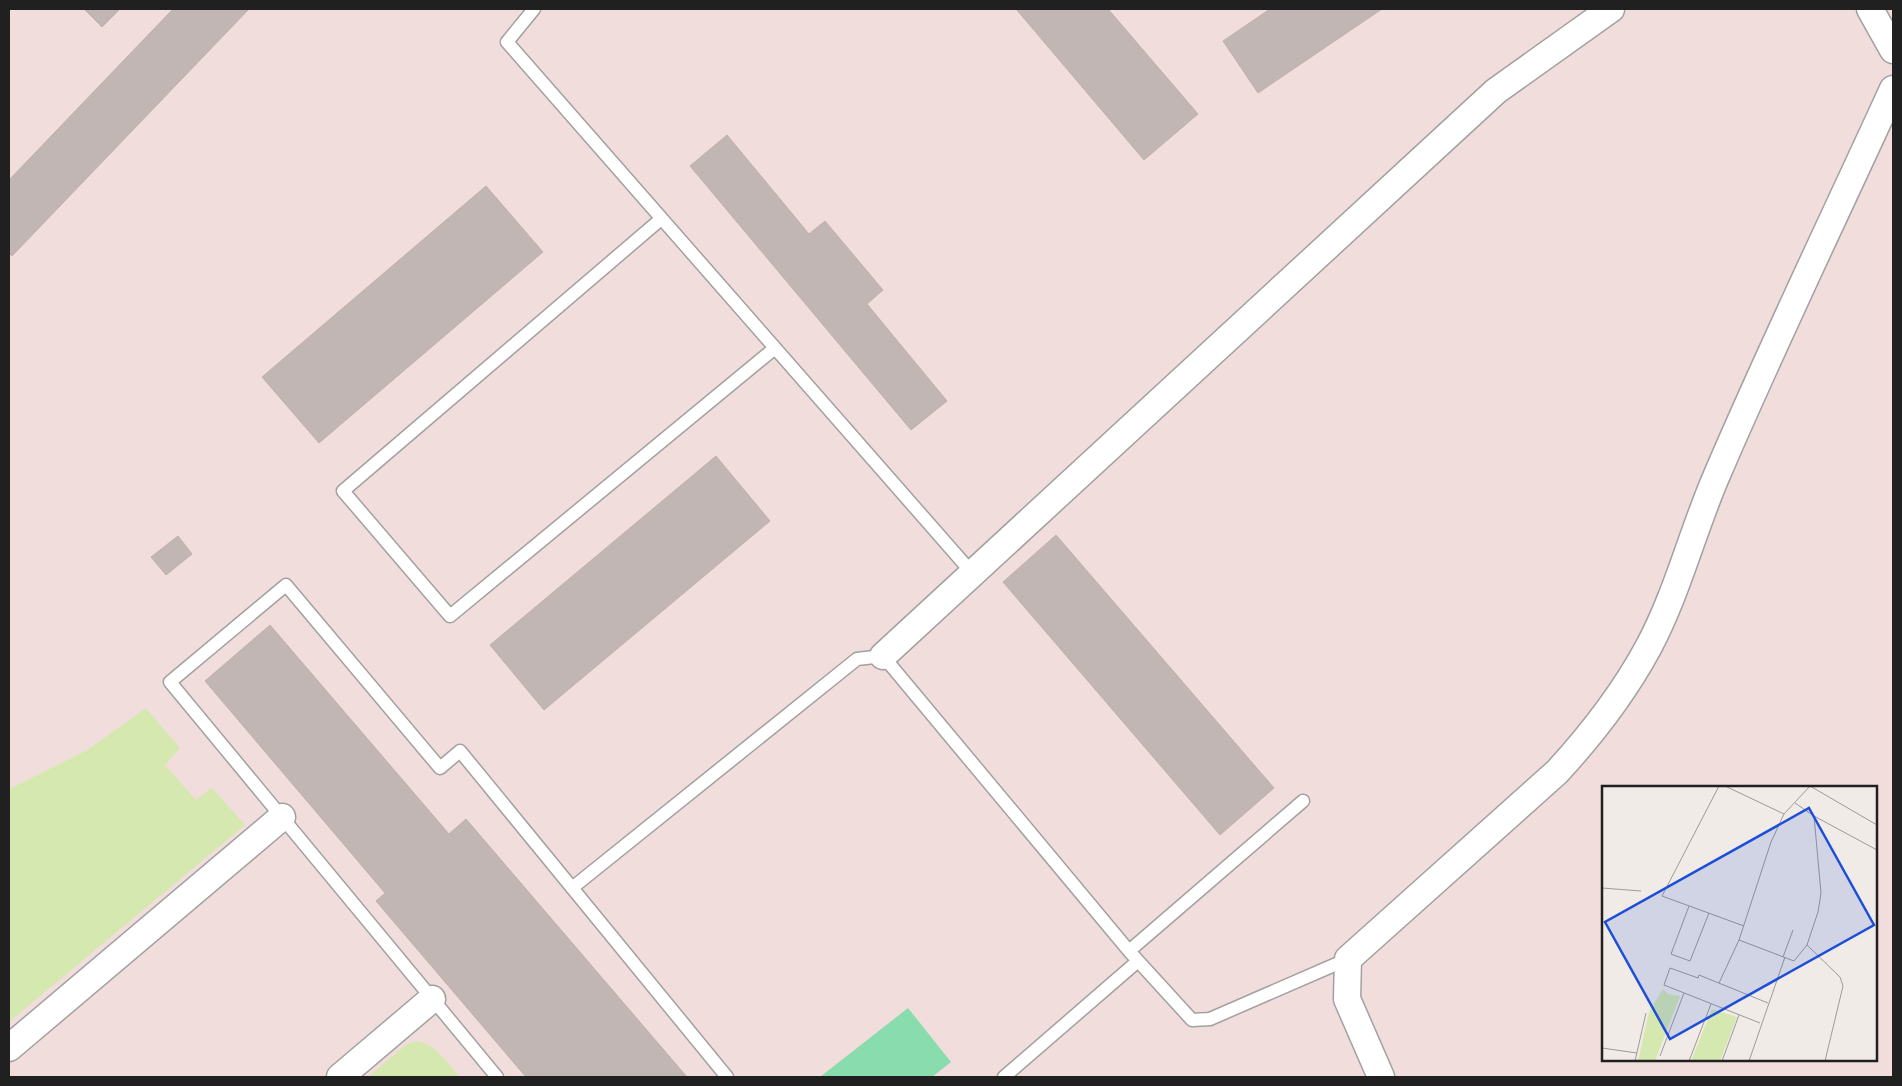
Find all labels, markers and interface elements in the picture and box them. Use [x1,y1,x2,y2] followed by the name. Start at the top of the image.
[1602,786,1877,1061] inset map

